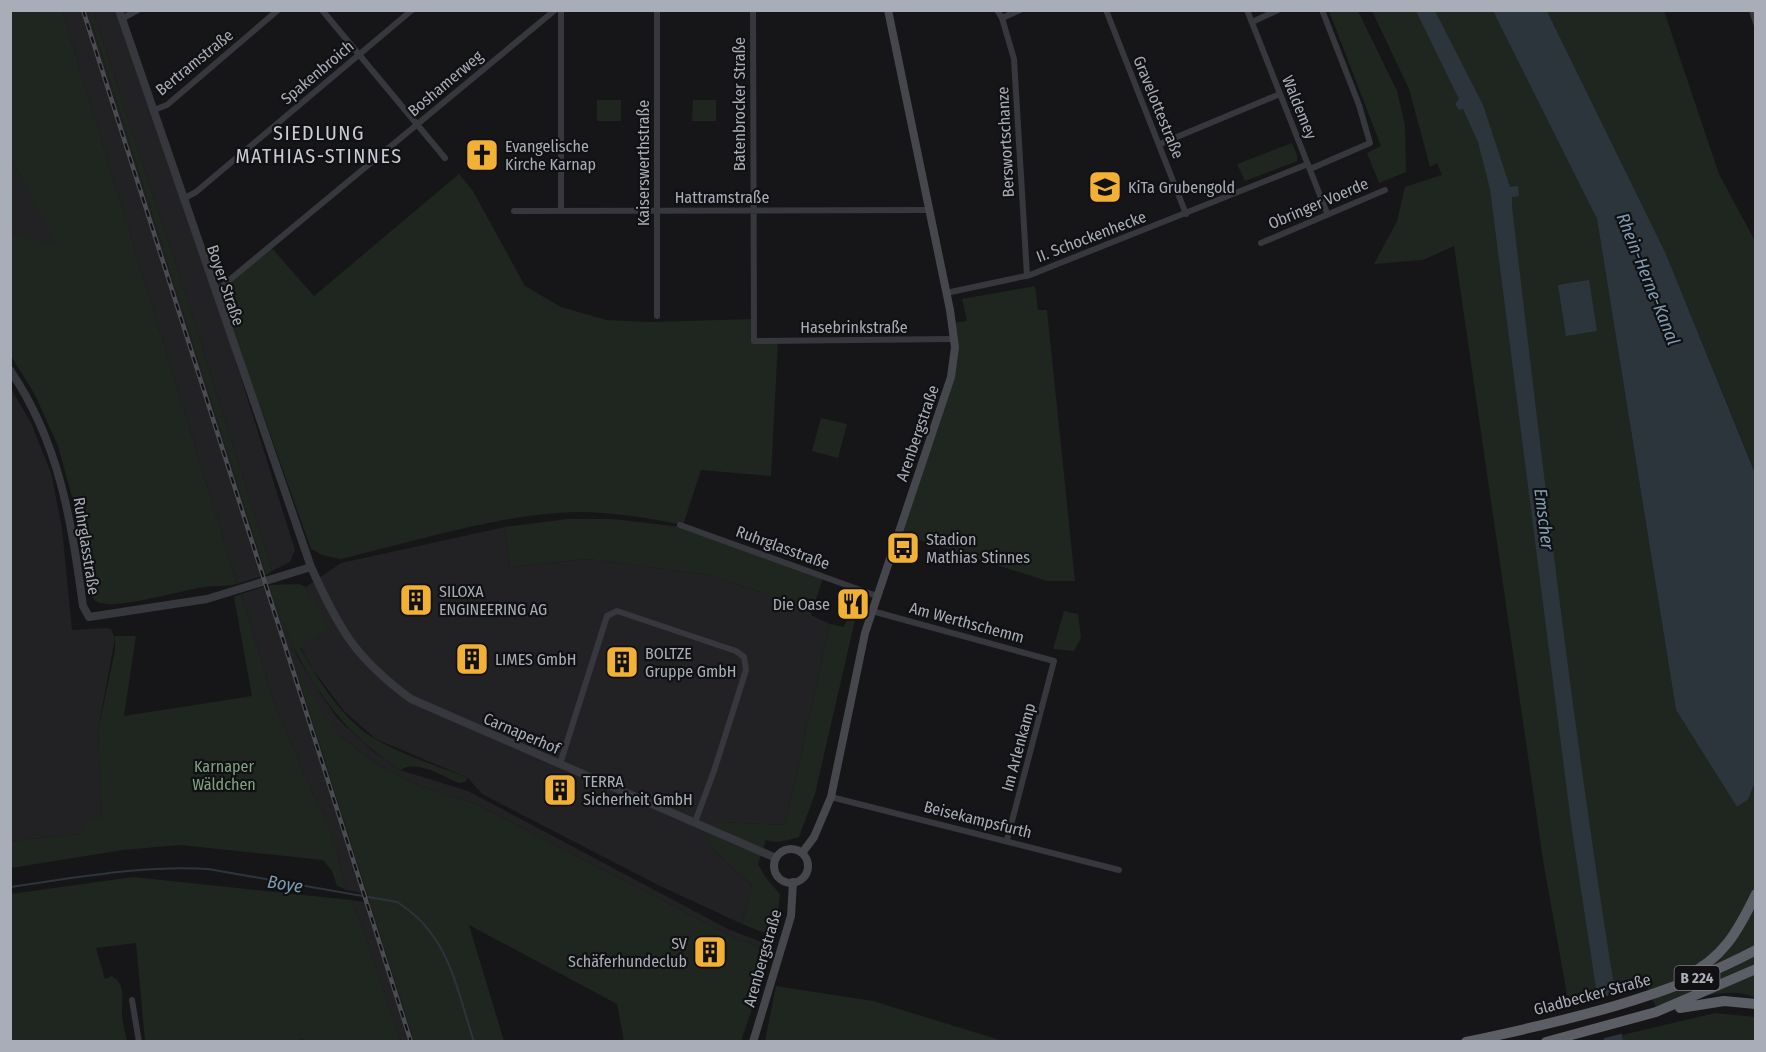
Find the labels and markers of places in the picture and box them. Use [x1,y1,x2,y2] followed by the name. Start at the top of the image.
[464,137,500,173] church icon: Evangelische Kirche Karnap
[505,137,596,174] place label: Evangelische Kirche Karnap
[1087,169,1123,205] school or university icon: KiTa Grubengold
[1128,178,1235,197] place label: KiTa Grubengold
[885,530,921,566] bus stop icon: Stadion Mathias Stinnes
[926,530,1030,567] place label: Stadion Mathias Stinnes
[398,582,434,618] building icon: SILOXA ENGINEERING AG
[439,582,547,619] place label: SILOXA ENGINEERING AG
[835,586,871,622] restaurant icon: Die Oase
[773,595,830,614] place label: Die Oase
[454,641,490,677] building icon: LIMES GmbH
[604,644,640,680] building icon: BOLTZE Gruppe GmbH
[645,644,737,681] place label: BOLTZE Gruppe GmbH
[495,650,576,669] place label: LIMES GmbH
[542,772,578,808] building icon: TERRA Sicherheit GmbH
[583,772,693,809] place label: TERRA Sicherheit GmbH
[568,934,688,971] place label: SV Schäferhundeclub
[692,934,728,970] building icon: SV Schäferhundeclub

